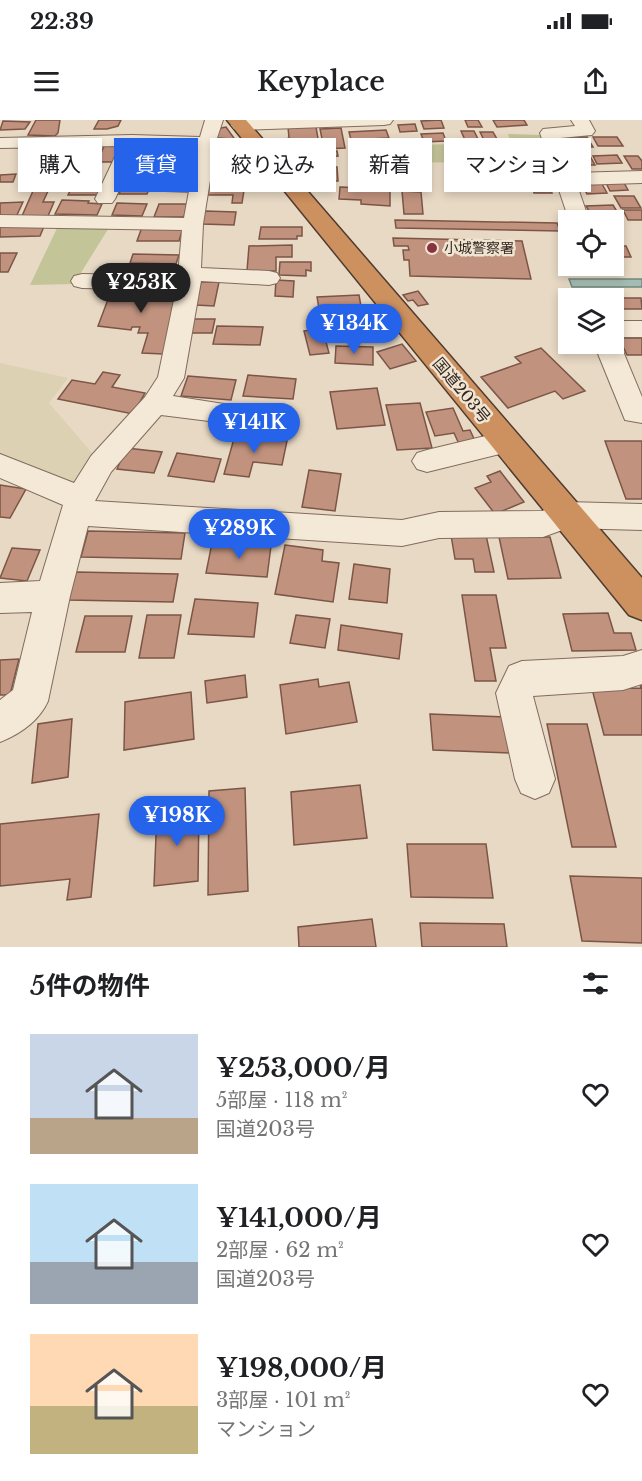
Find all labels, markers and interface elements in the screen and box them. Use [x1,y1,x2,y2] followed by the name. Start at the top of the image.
[30,8,94,35] text: 22:39
[30,65,63,98] icon: menu
[257,65,385,98] text: Keyplace
[579,65,612,98] icon: share
[18,138,102,192] chip: 購入
[114,138,198,192] chip: 賃貸
[210,138,336,192] chip: 絞り込み
[348,138,432,192] chip: 新着
[444,138,591,192] chip: マンション
[558,210,624,354] map controls
[558,210,624,276] button: locate
[444,239,514,257] place label: 小城警察署
[425,241,439,255] marker: 小城警察署
[99,263,183,314] pin: ¥253K
[105,270,177,294] text: ¥253K
[558,288,624,354] button: layers
[312,304,396,355] pin: ¥134K
[320,311,388,335] text: ¥134K
[429,353,495,427] street label: 国道203号
[212,403,296,454] pin: ¥141K
[222,410,286,434] text: ¥141K
[197,509,281,560] pin: ¥289K
[203,516,275,540] text: ¥289K
[135,796,219,847] pin: ¥198K
[143,803,211,827] text: ¥198K
[579,967,612,1000] icon: filters
[30,970,149,1002] text: 5件の物件
[216,1052,391,1084] text: ¥253,000/月
[78,1058,150,1130] icon: home
[579,1078,612,1111] icon: heart
[216,1088,347,1112] text: 5部屋 · 118 m²
[216,1117,315,1141] text: 国道203号
[216,1202,382,1234] text: ¥141,000/月
[78,1208,150,1280] icon: home
[579,1228,612,1261] icon: heart
[216,1238,344,1262] text: 2部屋 · 62 m²
[216,1267,315,1291] text: 国道203号
[216,1352,387,1384] text: ¥198,000/月
[78,1358,150,1430] icon: home
[579,1378,612,1411] icon: heart
[216,1388,351,1412] text: 3部屋 · 101 m²
[216,1417,316,1441] text: マンション

